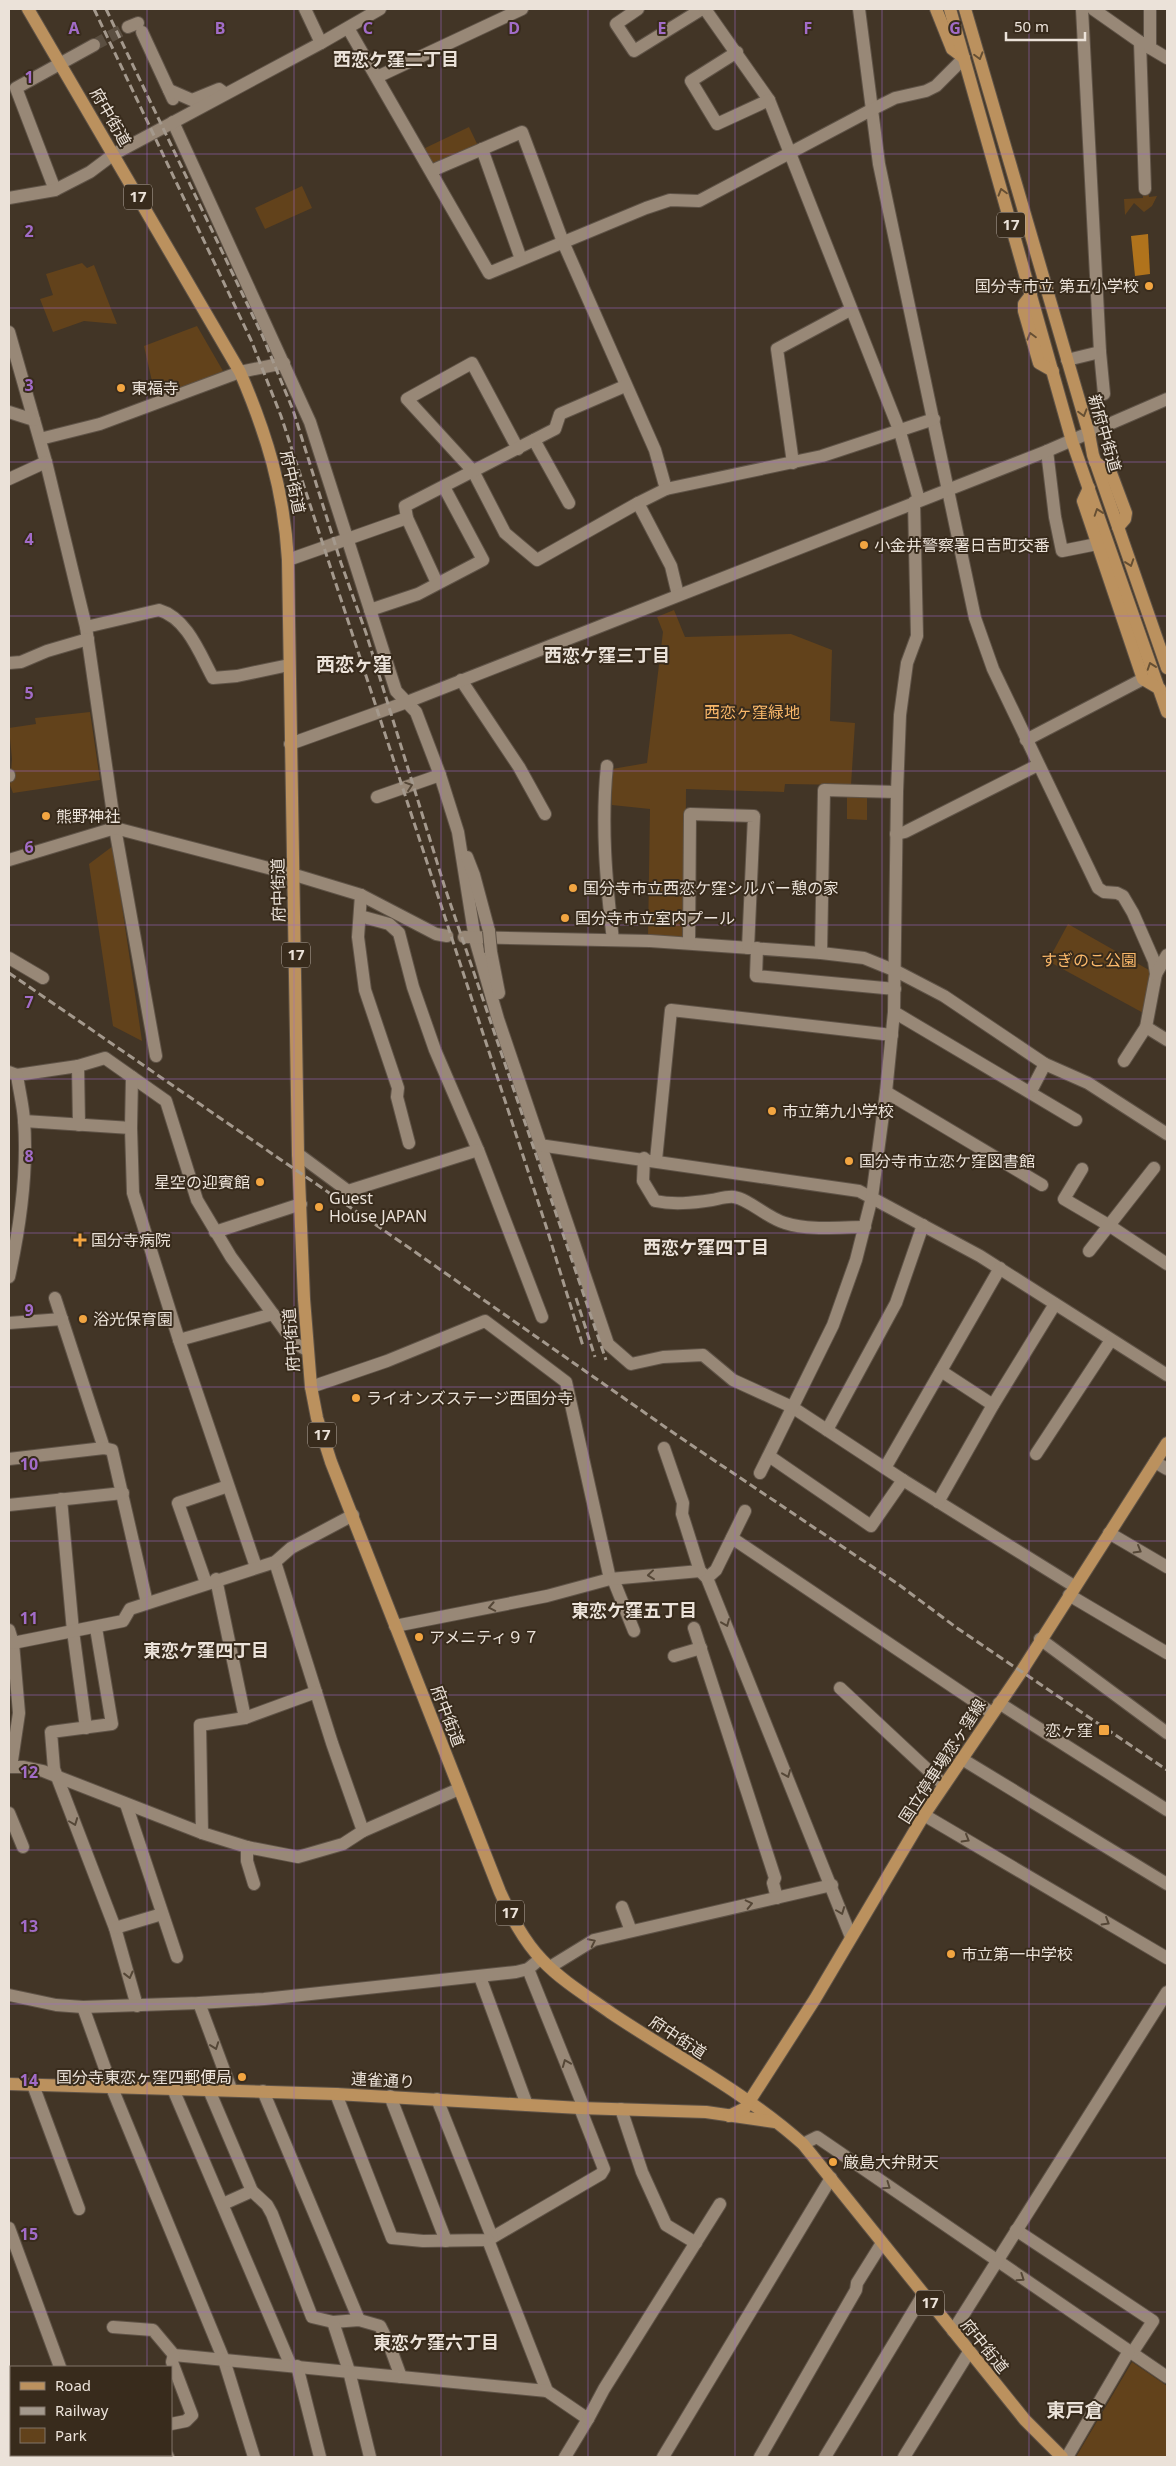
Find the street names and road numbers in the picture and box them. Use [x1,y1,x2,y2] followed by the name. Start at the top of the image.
[85,84,137,150] street label: 府中街道
[124,184,152,210] road number: 17
[997,212,1025,238] road number: 17
[1083,392,1127,474] street label: 新府中街道
[276,448,310,516] street label: 府中街道
[266,858,290,922] street label: 府中街道
[282,942,310,968] road number: 17
[278,1307,304,1373] street label: 府中街道
[308,1422,336,1448] road number: 17
[426,1682,470,1750] street label: 府中街道
[894,1695,990,1827] street label: 国立停車場恋ヶ窪線
[496,1900,524,1926] road number: 17
[645,2010,711,2064] street label: 府中街道
[350,2067,416,2093] street label: 連雀通り
[916,2290,944,2316] road number: 17
[956,2314,1014,2378] street label: 府中街道

